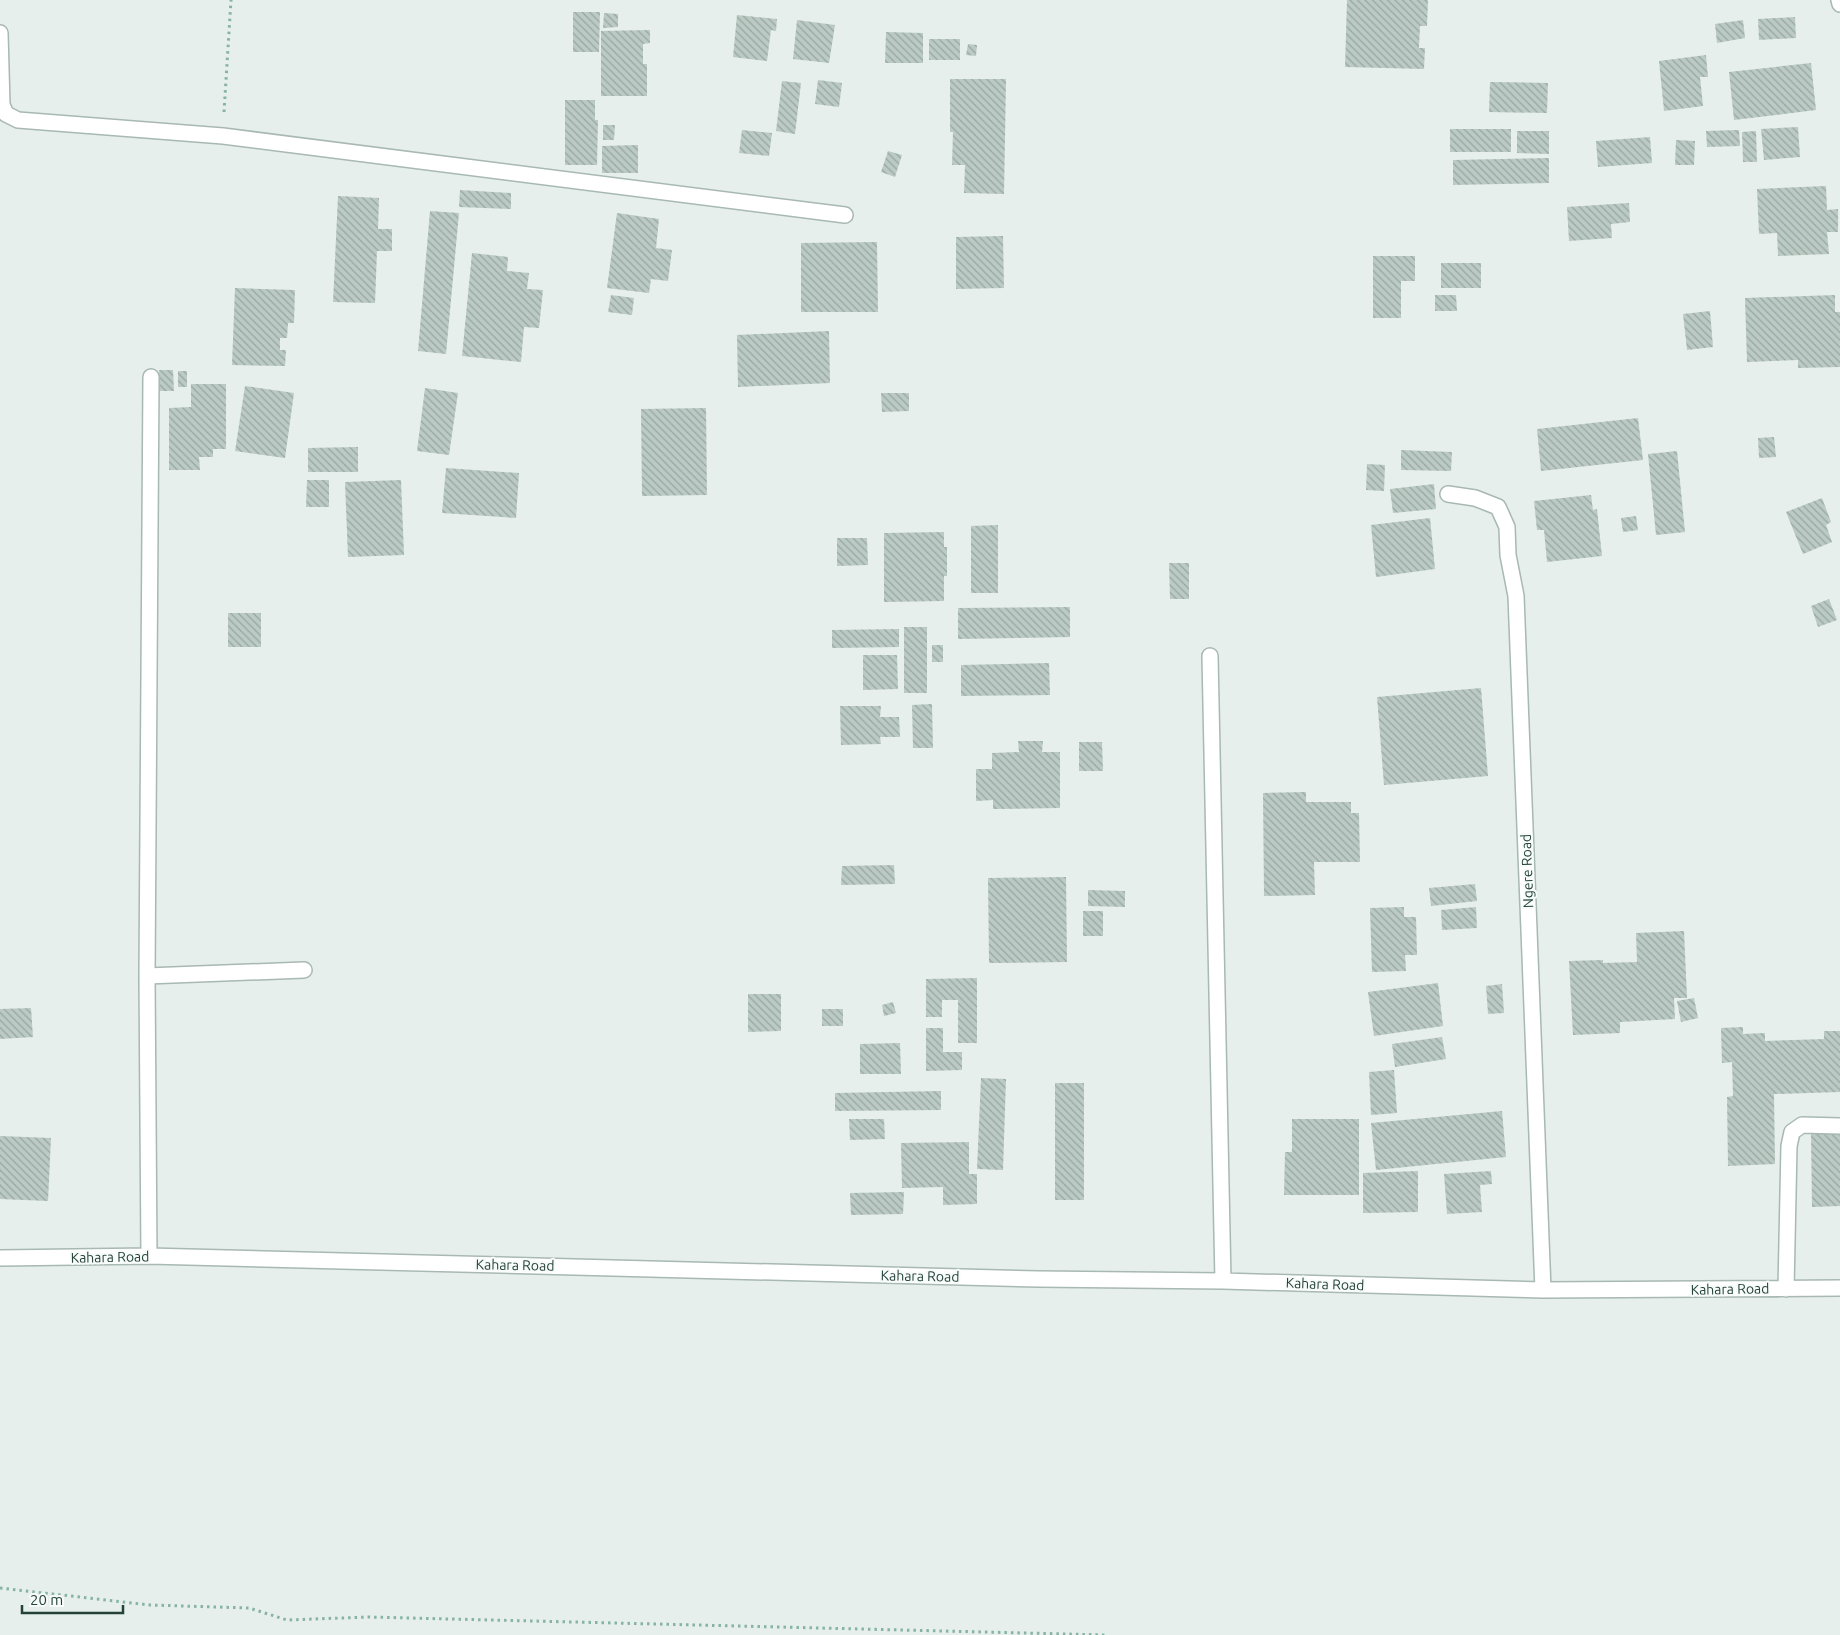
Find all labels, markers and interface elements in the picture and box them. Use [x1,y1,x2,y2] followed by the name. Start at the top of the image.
[1518,834,1536,908] street label: Ngere Road
[70,1248,150,1266] street label: Kahara Road
[475,1256,555,1274] street label: Kahara Road
[880,1267,960,1285] street label: Kahara Road
[1285,1275,1365,1293] street label: Kahara Road
[1690,1280,1770,1298] street label: Kahara Road
[22,1582,124,1614] scale bar
[30,1591,63,1608] text: 20 m

